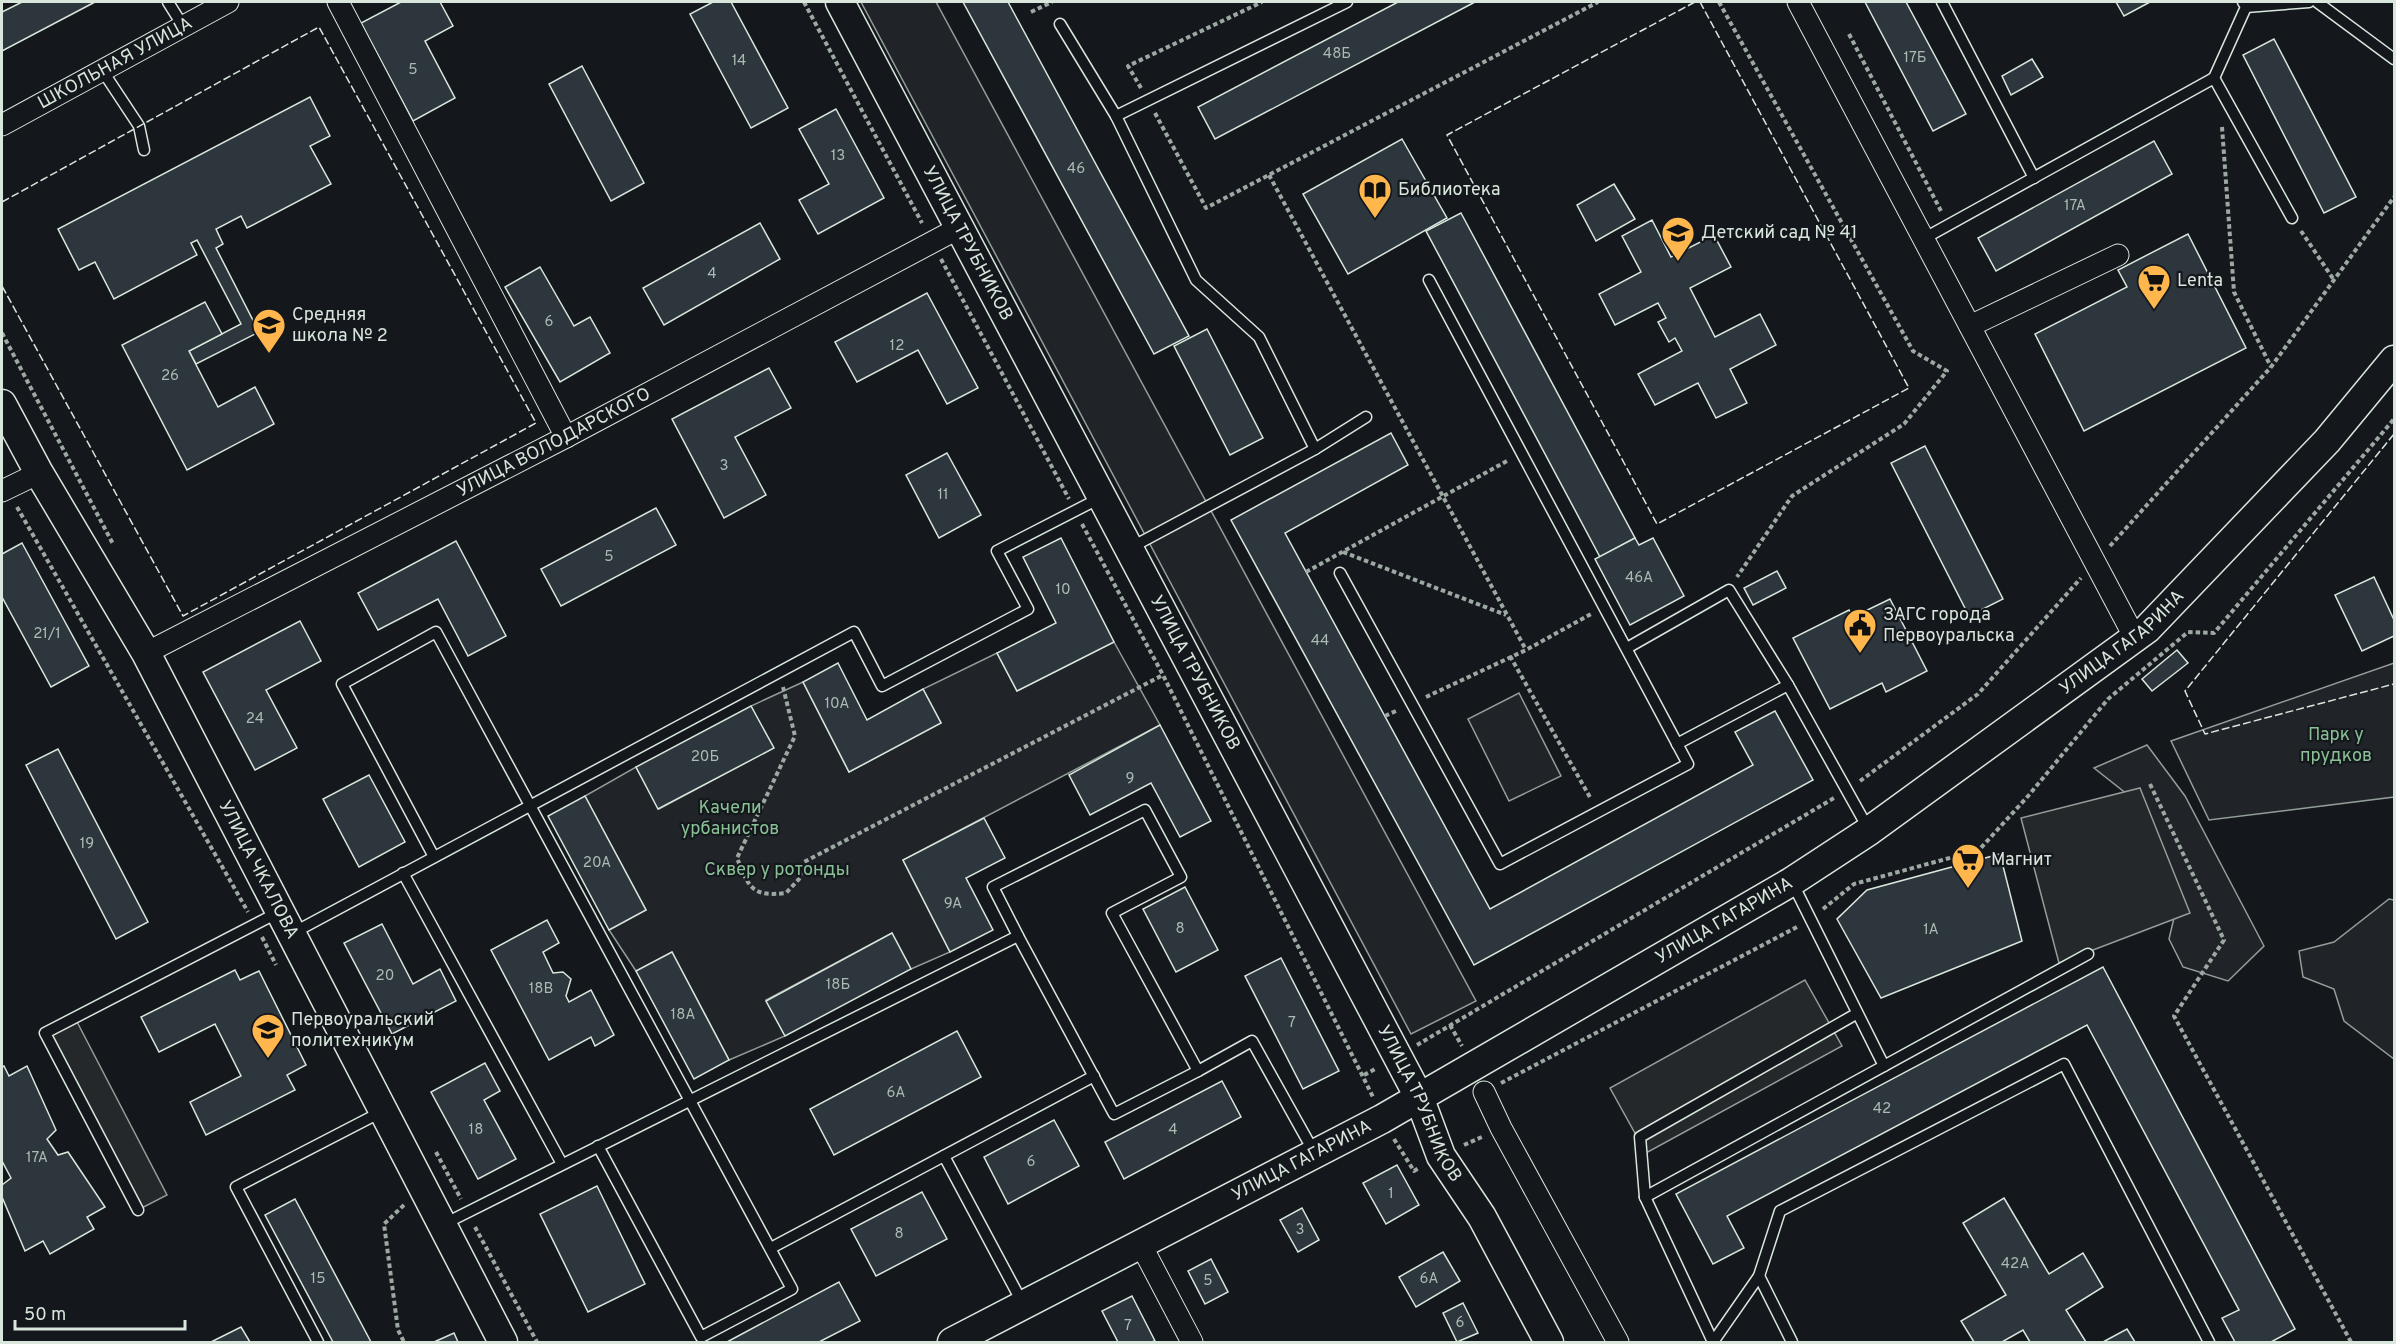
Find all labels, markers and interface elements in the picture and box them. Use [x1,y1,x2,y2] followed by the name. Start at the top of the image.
[34,12,197,115] street label: ШКОЛЬНАЯ УЛИЦА
[1323,45,1351,64] house number: 48Б
[1903,49,1927,68] house number: 17Б
[732,52,746,71] house number: 14
[408,61,418,80] house number: 5
[831,147,845,166] house number: 13
[1067,160,1085,179] house number: 46
[917,162,1018,325] street label: УЛИЦА ТРУБНИКОВ
[1357,172,1393,219] library icon: Библиотека
[1398,179,1500,202] place label: Библиотека
[2064,197,2086,216] house number: 17А
[1660,215,1696,262] school or university icon: Детский сад № 41
[1701,222,1857,245] place label: Детский сад № 41
[2136,263,2172,310] supermarket icon: Lenta
[707,265,717,284] house number: 4
[2177,270,2223,293] place label: Lenta
[292,304,388,348] place label: Средняя школа № 2
[251,307,287,354] school or university icon: Средняя школа № 2
[545,313,554,332] house number: 6
[890,337,904,356] house number: 12
[161,367,179,386] house number: 26
[453,383,655,503] street label: УЛИЦА ВОЛОДАРСКОГО
[719,457,729,476] house number: 3
[937,486,949,505] house number: 11
[604,548,614,567] house number: 5
[1625,569,1653,588] house number: 46А
[1055,581,1071,600] house number: 10
[2055,585,2189,700] street label: УЛИЦА ГАГАРИНА
[1144,592,1245,754] street label: УЛИЦА ТРУБНИКОВ
[1883,604,2015,648] place label: ЗАГС города Первоуральска
[1842,607,1878,654] public building icon: ЗАГС города Первоуральска
[33,625,61,644] house number: 21/1
[1311,632,1329,651] house number: 44
[825,695,849,714] house number: 10А
[246,710,264,729] house number: 24
[2300,724,2372,768] park label: Парк у прудков
[691,748,719,767] house number: 20Б
[1126,770,1134,789] house number: 9
[213,797,304,943] street label: УЛИЦА ЧКАЛОВА
[681,797,779,841] park label: Качели урбанистов
[80,835,94,854] house number: 19
[1950,842,1986,889] supermarket icon: Магнит
[1991,849,2052,872] place label: Магнит
[583,854,611,873] house number: 20А
[704,859,850,882] park label: Сквер у ротонды
[1652,872,1797,969] street label: УЛИЦА ГАГАРИНА
[944,895,962,914] house number: 9А
[1175,920,1185,939] house number: 8
[1923,921,1939,940] house number: 1А
[376,967,394,986] house number: 20
[826,976,850,995] house number: 18Б
[529,980,553,999] house number: 18В
[671,1006,695,1025] house number: 18А
[291,1009,434,1053] place label: Первоуральский политехникум
[250,1012,286,1059] school or university icon: Первоуральский политехникум
[1288,1014,1296,1033] house number: 7
[1372,1021,1467,1187] street label: УЛИЦА ТРУБНИКОВ
[887,1084,905,1103] house number: 6А
[1873,1100,1891,1119] house number: 42
[1228,1115,1376,1206] street label: УЛИЦА ГАГАРИНА
[469,1121,483,1140] house number: 18
[1168,1121,1178,1140] house number: 4
[26,1149,48,1168] house number: 17А
[1027,1153,1036,1172] house number: 6
[1388,1185,1394,1204] house number: 1
[1295,1221,1305,1240] house number: 3
[894,1225,904,1244] house number: 8
[2001,1255,2029,1274] house number: 42А
[311,1270,325,1289] house number: 15
[1420,1270,1438,1289] house number: 6А
[1203,1272,1213,1291] house number: 5
[15,1293,184,1331] scale bar
[24,1304,66,1327] text: 50 m
[1456,1314,1465,1333] house number: 6
[1124,1317,1132,1336] house number: 7

